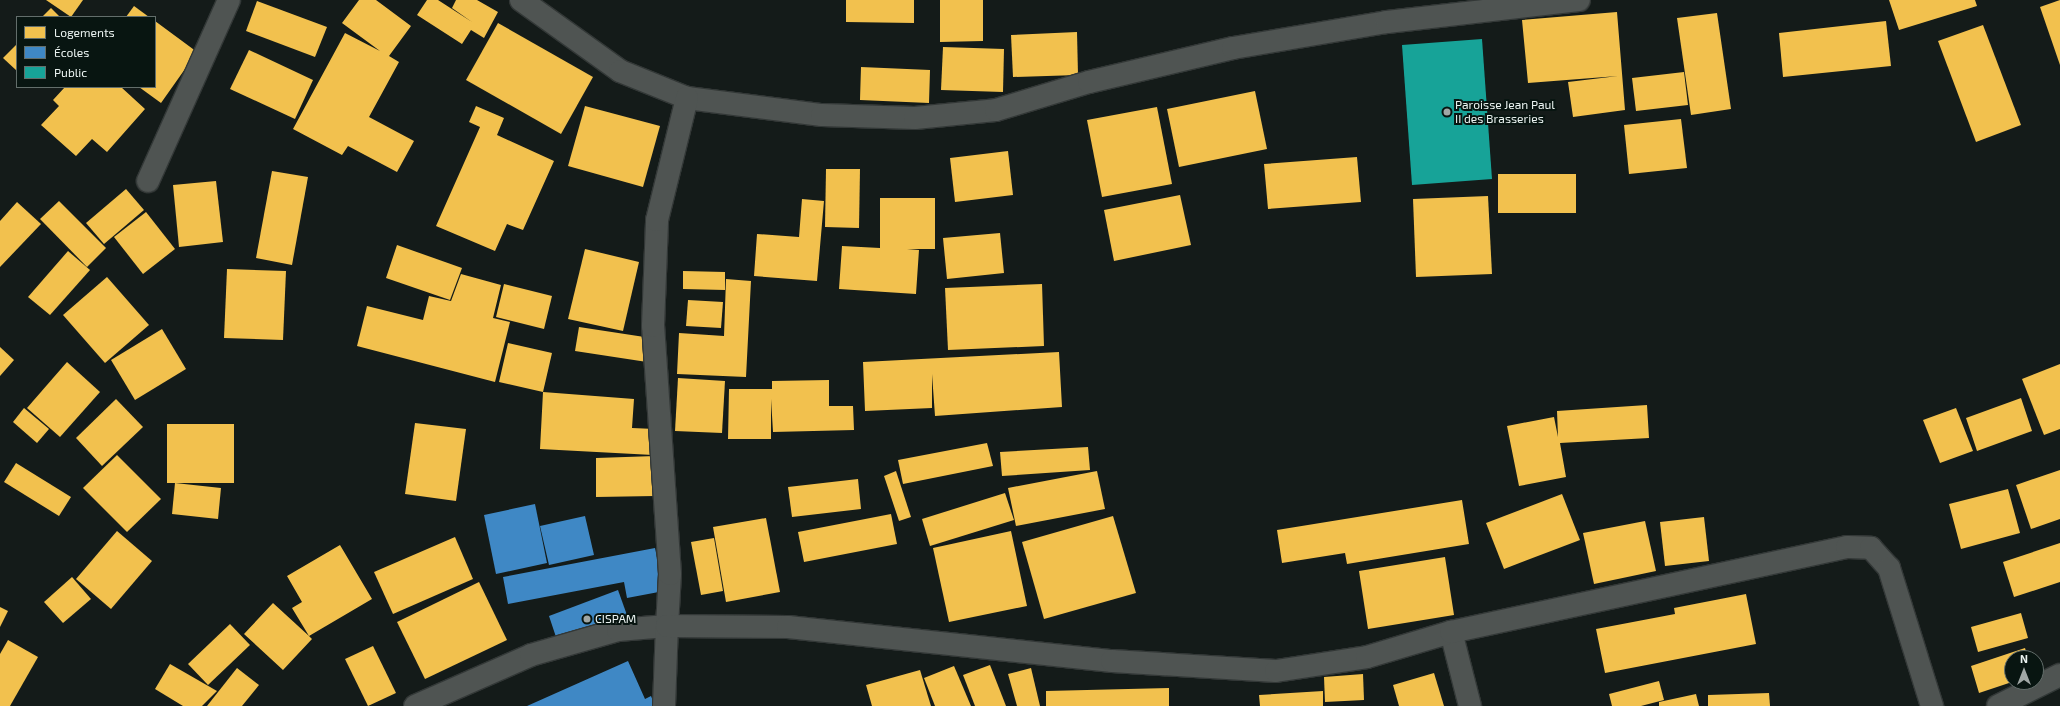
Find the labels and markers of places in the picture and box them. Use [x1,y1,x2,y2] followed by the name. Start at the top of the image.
[1455,98,1555,126] place label: Paroisse Jean Paul II des Brasseries
[1442,107,1452,117] marker: Paroisse Jean Paul II des Brasseries
[595,612,636,626] place label: CISPAM
[582,614,592,624] marker: CISPAM

